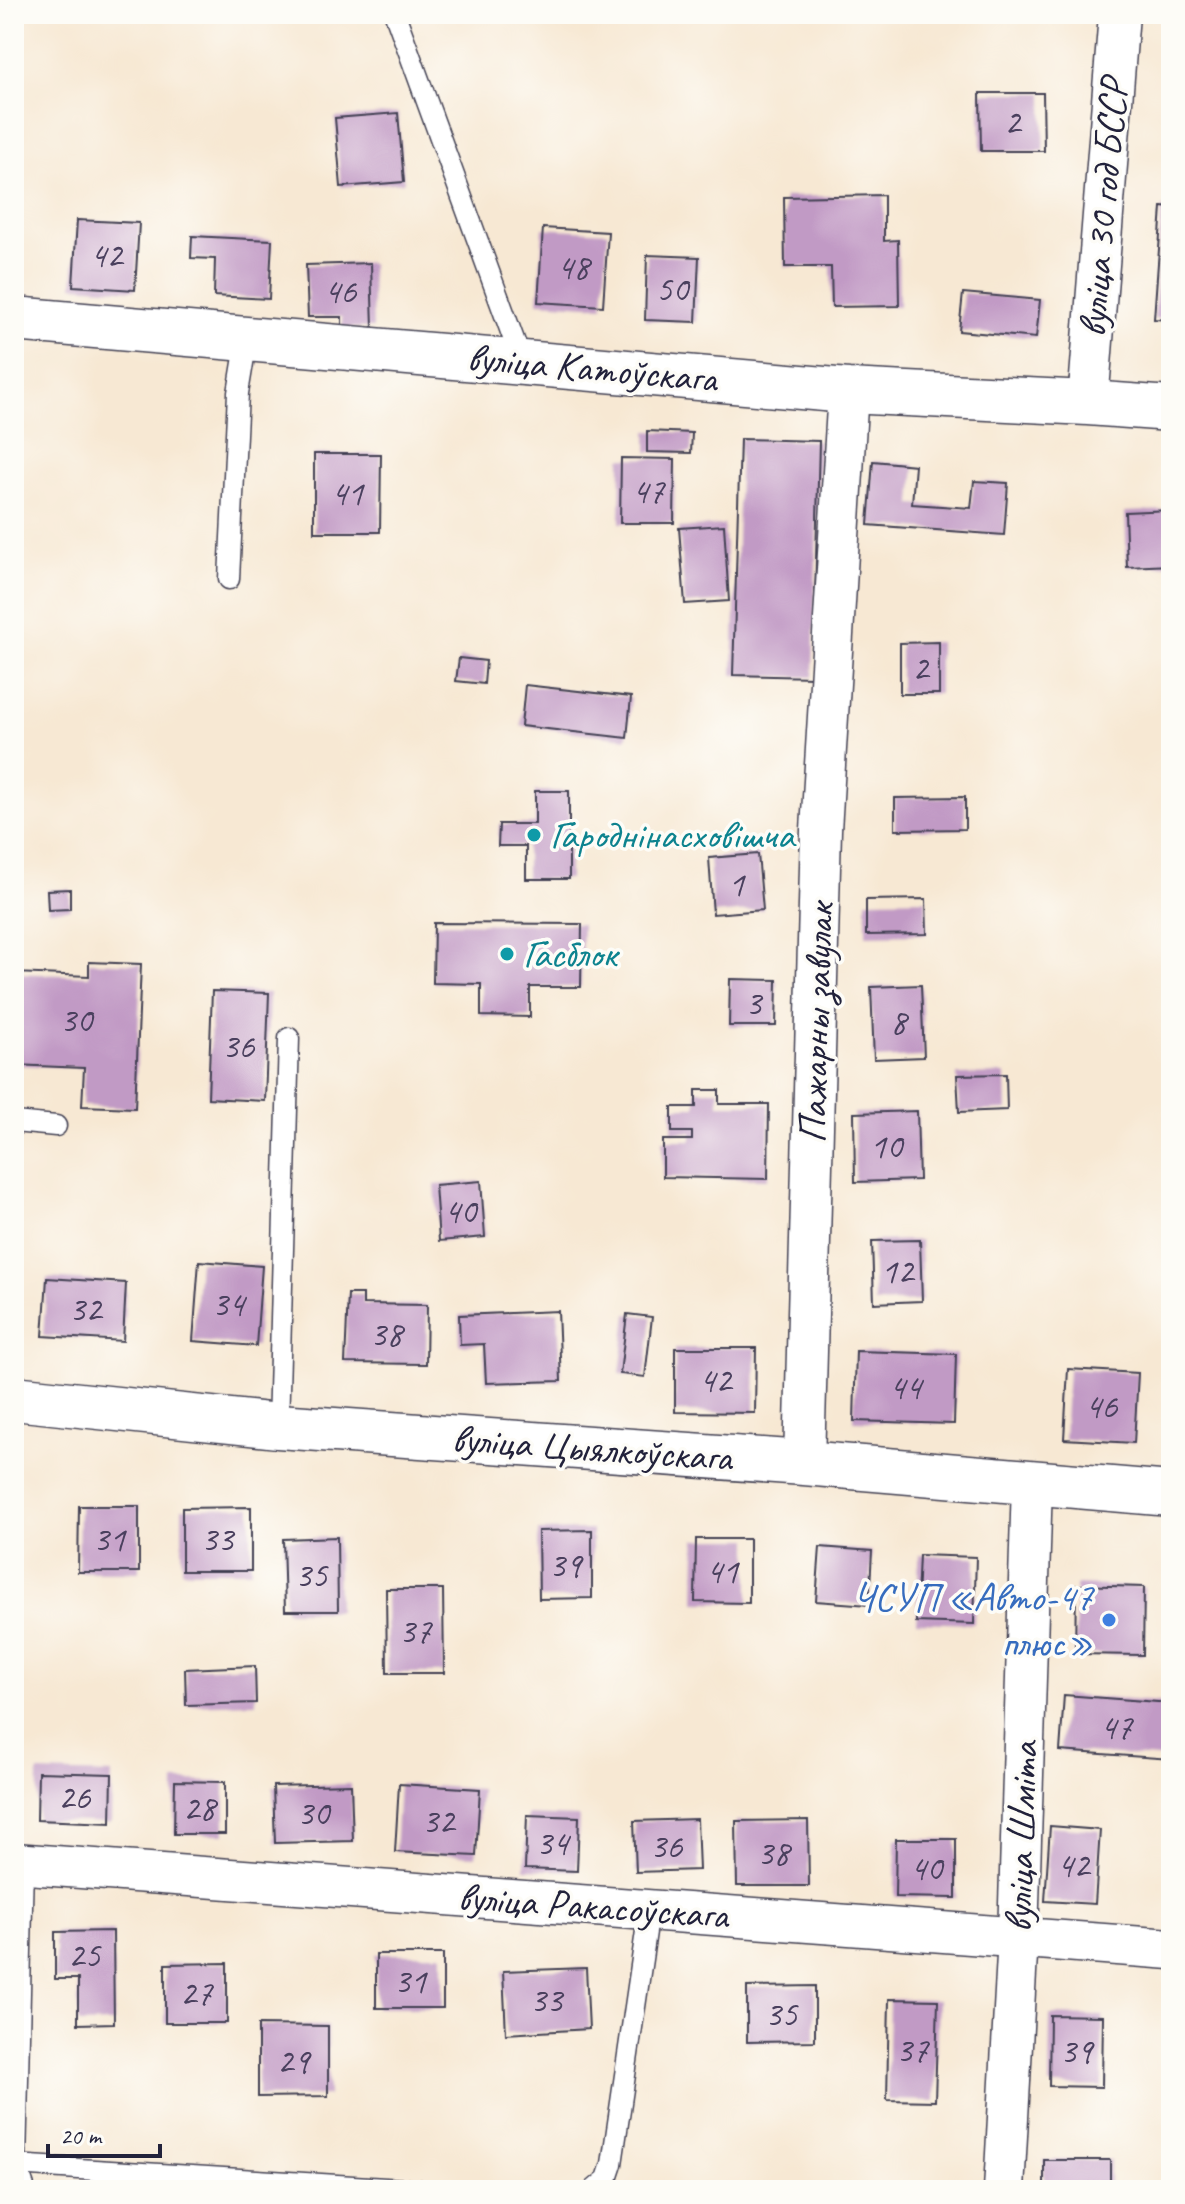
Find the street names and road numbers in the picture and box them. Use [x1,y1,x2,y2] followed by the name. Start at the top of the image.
[1067,72,1140,339] street label: вуліца 30 год БССР
[465,332,722,404] street label: вуліца Катоўскага
[787,899,845,1144] street label: Пажарны завулак
[451,1413,736,1483] street label: вуліца Цыялкоўскага
[993,1738,1049,1933] street label: вуліца Шміта
[456,1872,733,1941] street label: вуліца Ракасоўскага

